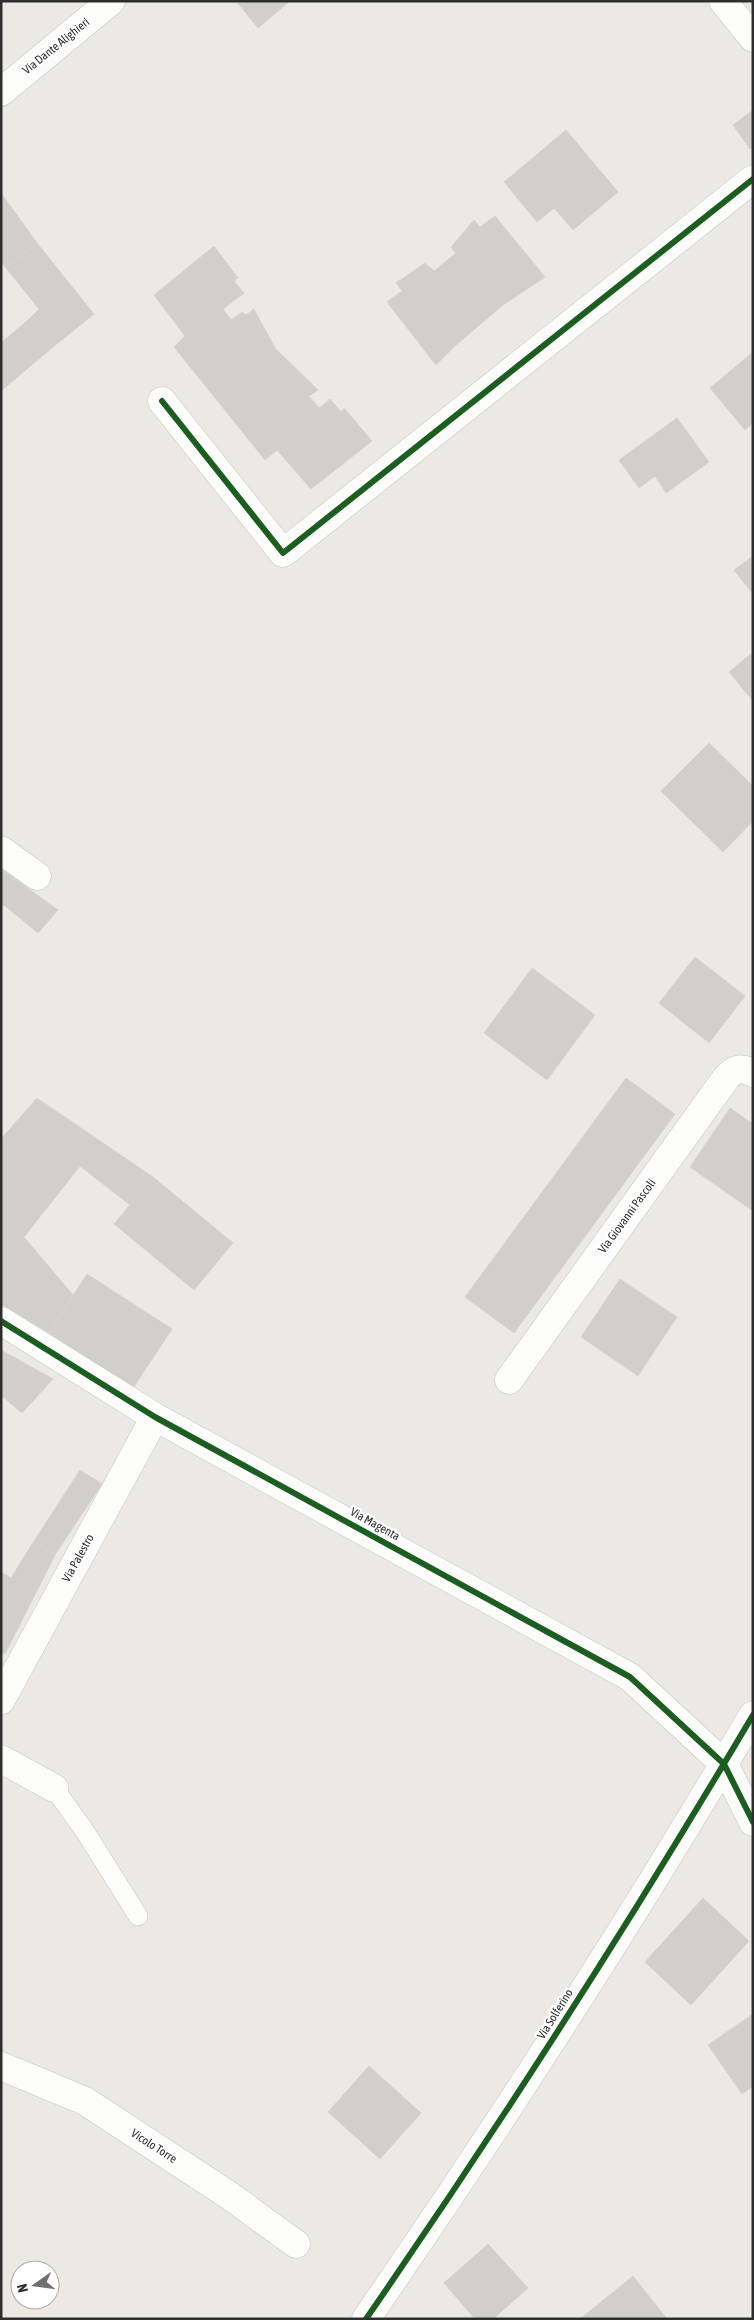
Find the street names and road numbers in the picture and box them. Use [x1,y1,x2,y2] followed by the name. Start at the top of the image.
[20,15,92,77] street label: Via Dante Alighieri
[595,1176,659,1256] street label: Via Giovanni Pascoli
[348,1505,402,1543] street label: Via Magenta
[59,1531,97,1584] street label: Via Palestro
[534,1986,576,2042] street label: Via Solferino
[128,2126,180,2166] street label: Vicolo Torre

